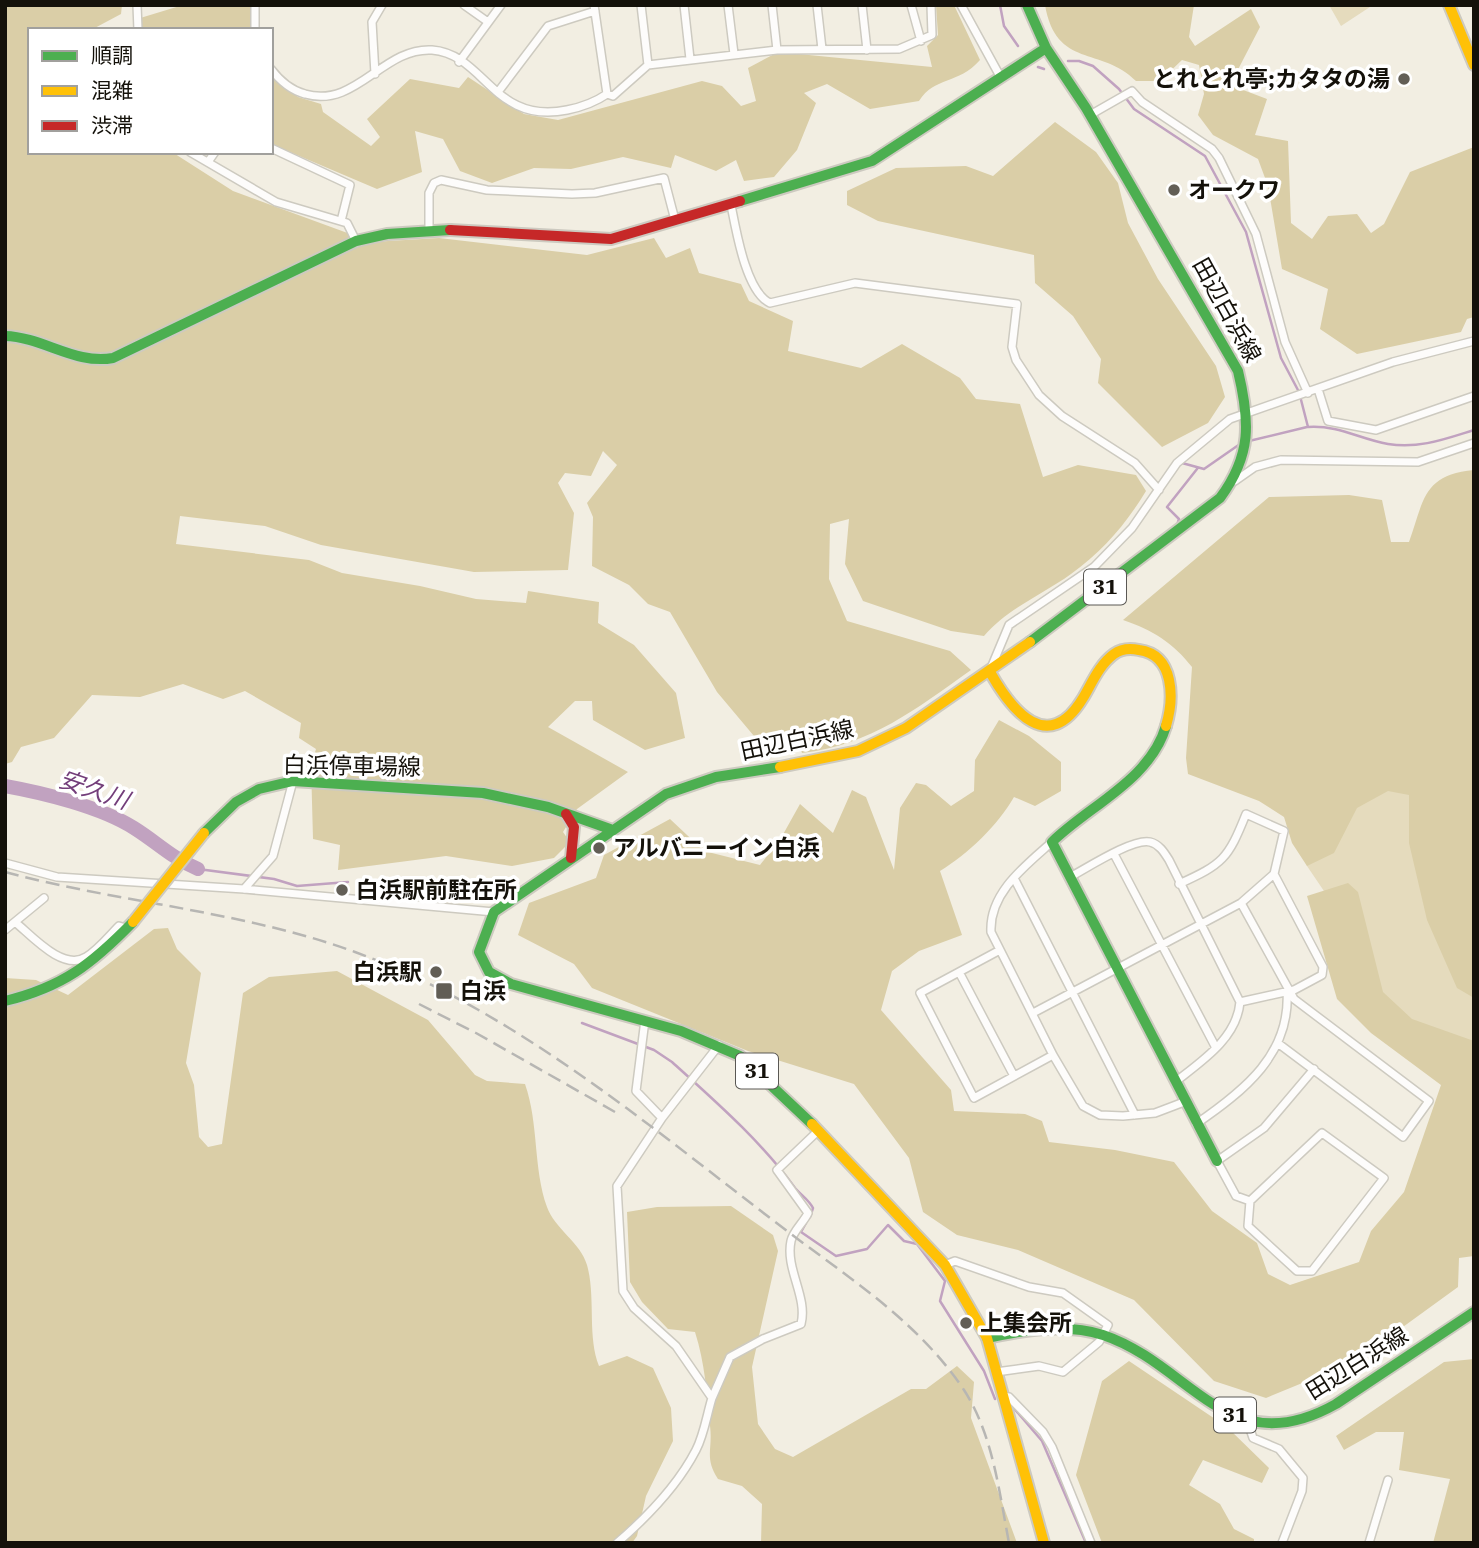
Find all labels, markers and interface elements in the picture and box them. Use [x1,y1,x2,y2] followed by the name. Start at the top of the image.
[28,28,273,154] legend
[91,41,133,69] text: 順調
[1153,63,1390,93] place label: とれとれ亭;カタタの湯
[1396,71,1412,87] marker: とれとれ亭;カタタの湯
[91,76,133,104] text: 混雑
[91,111,133,139] text: 渋滞
[1188,174,1280,204] place label: オークワ
[1166,182,1182,198] marker: オークワ
[1187,252,1269,367] street label: 田辺白浜線
[1084,570,1126,604] road number: 31
[737,712,856,766] street label: 田辺白浜線
[283,749,421,781] street label: 白浜停車場線
[55,762,136,817] water label: 安久川
[613,832,820,862] place label: アルバニーイン白浜
[591,840,607,856] marker: アルバニーイン白浜
[356,874,517,904] place label: 白浜駅前駐在所
[334,882,350,898] marker: 白浜駅前駐在所
[353,956,422,986] place label: 白浜駅
[428,964,444,980] marker: 白浜駅
[460,975,506,1005] place label: 白浜
[434,981,454,1001] marker: 白浜
[736,1054,778,1088] road number: 31
[980,1307,1072,1337] place label: 上集会所
[958,1315,974,1331] marker: 上集会所
[1300,1319,1413,1405] street label: 田辺白浜線
[1214,1398,1256,1432] road number: 31

